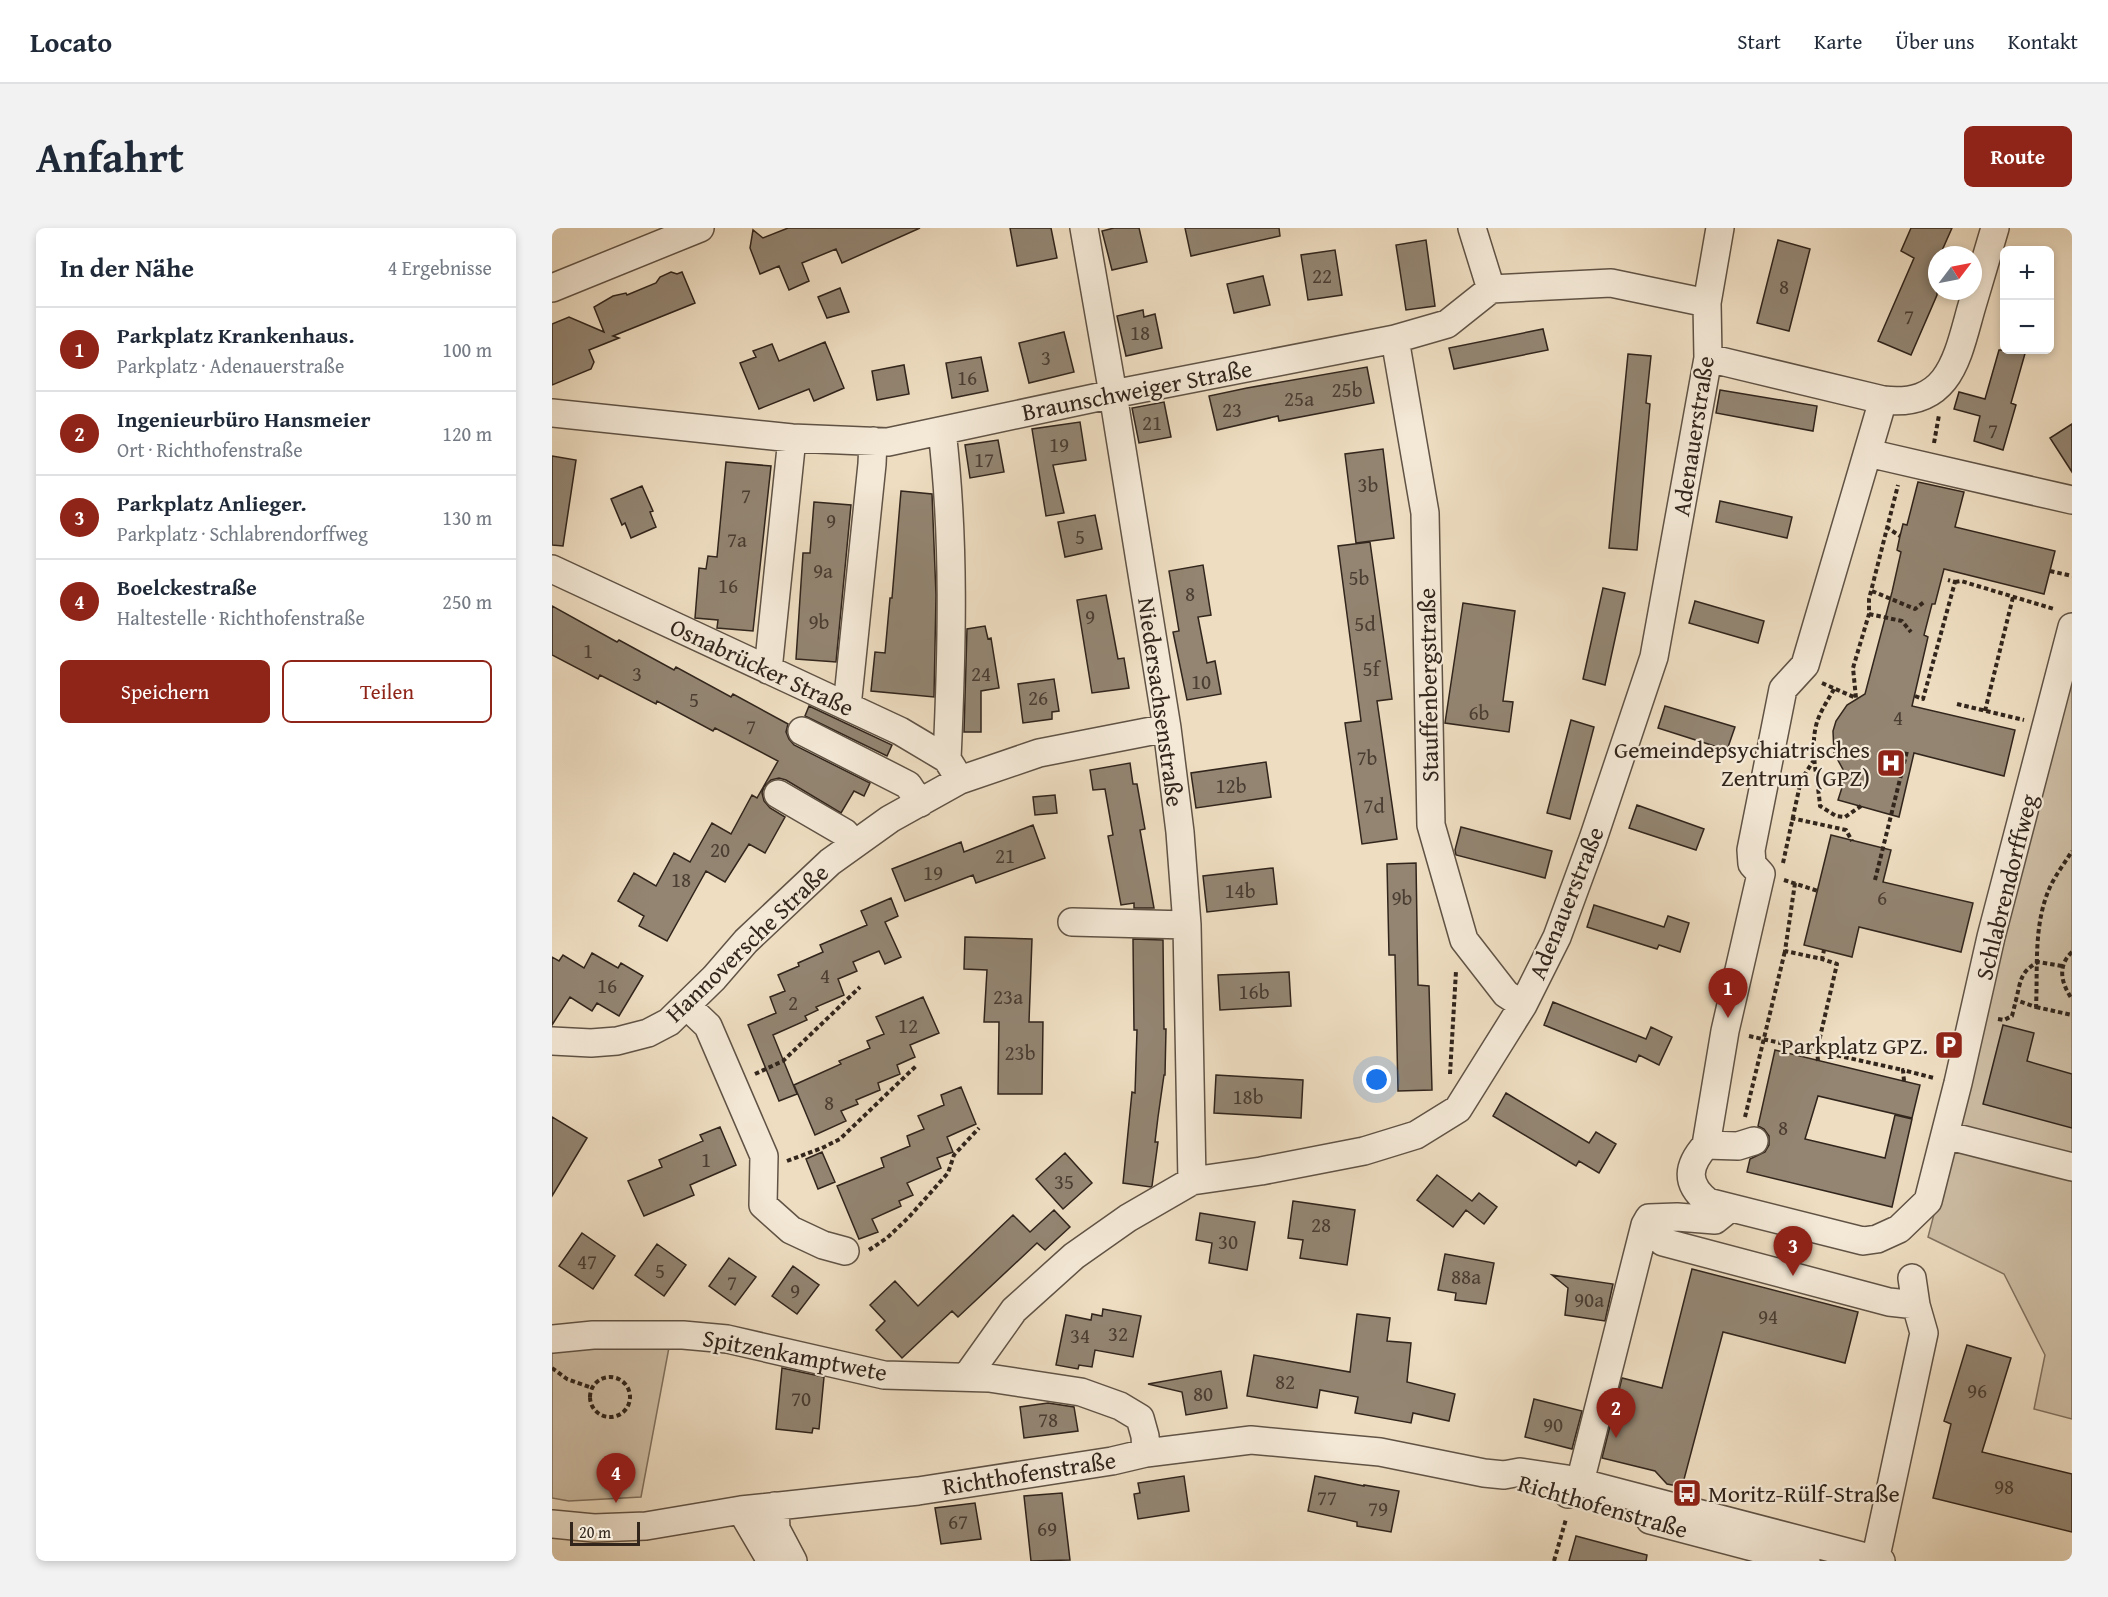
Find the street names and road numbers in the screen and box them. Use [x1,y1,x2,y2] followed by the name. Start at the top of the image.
[1019,351,1255,429] street label: Braunschweiger Straße
[1663,353,1723,519] street label: Adenauerstraße
[1409,587,1447,783] street label: Stauffenbergstraße
[1129,595,1193,809] street label: Niedersachsenstraße
[664,609,860,725] street label: Osnabrücker Straße
[1966,790,2046,984] street label: Schlabrendorffweg
[1519,821,1613,985] street label: Adenauerstraße
[658,856,836,1030] street label: Hannoversche Straße
[700,1320,890,1390] street label: Spitzenkamptwete
[940,1442,1118,1504] street label: Richthofenstraße
[1514,1465,1692,1547] street label: Richthofenstraße

